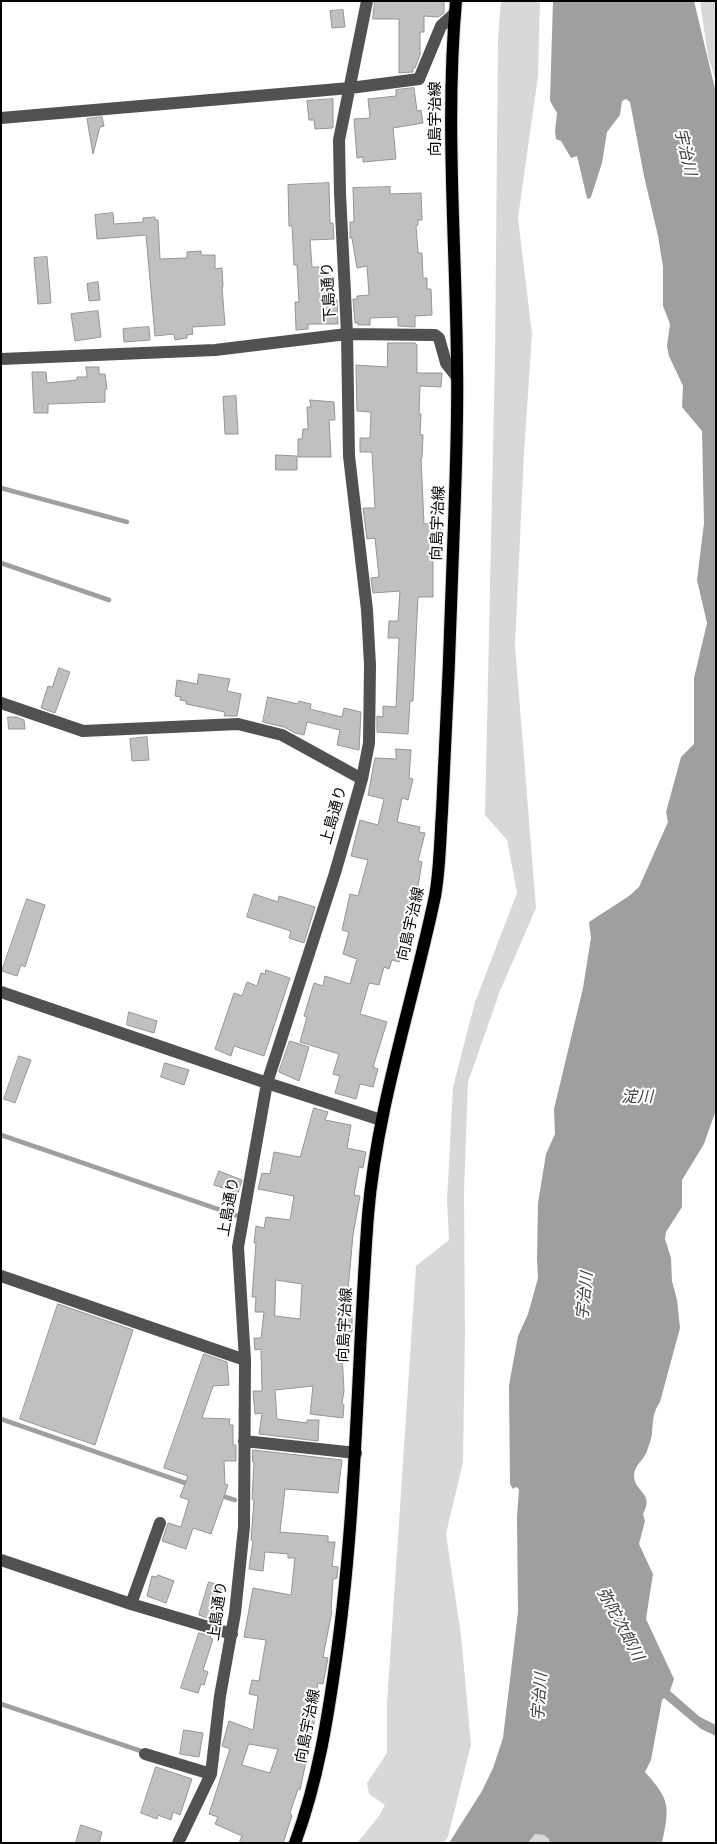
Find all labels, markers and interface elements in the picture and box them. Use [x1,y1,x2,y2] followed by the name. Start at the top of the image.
[427,82,445,156] street label: 向島宇治線
[670,126,700,178] water label: 宇治川
[318,262,340,322] street label: 下島通り
[428,485,448,561] street label: 向島宇治線
[317,784,351,846] street label: 上島通り
[394,885,428,963] street label: 向島宇治線
[621,1087,653,1107] water label: 淀川
[215,1176,243,1238] street label: 上島通り
[573,1271,597,1321] water label: 宇治川
[334,1287,356,1363] street label: 向島宇治線
[205,1580,231,1642] street label: 上島通り
[593,1584,647,1664] water label: 弥陀次郎川
[529,1672,551,1722] water label: 宇治川
[292,1687,324,1765] street label: 向島宇治線

